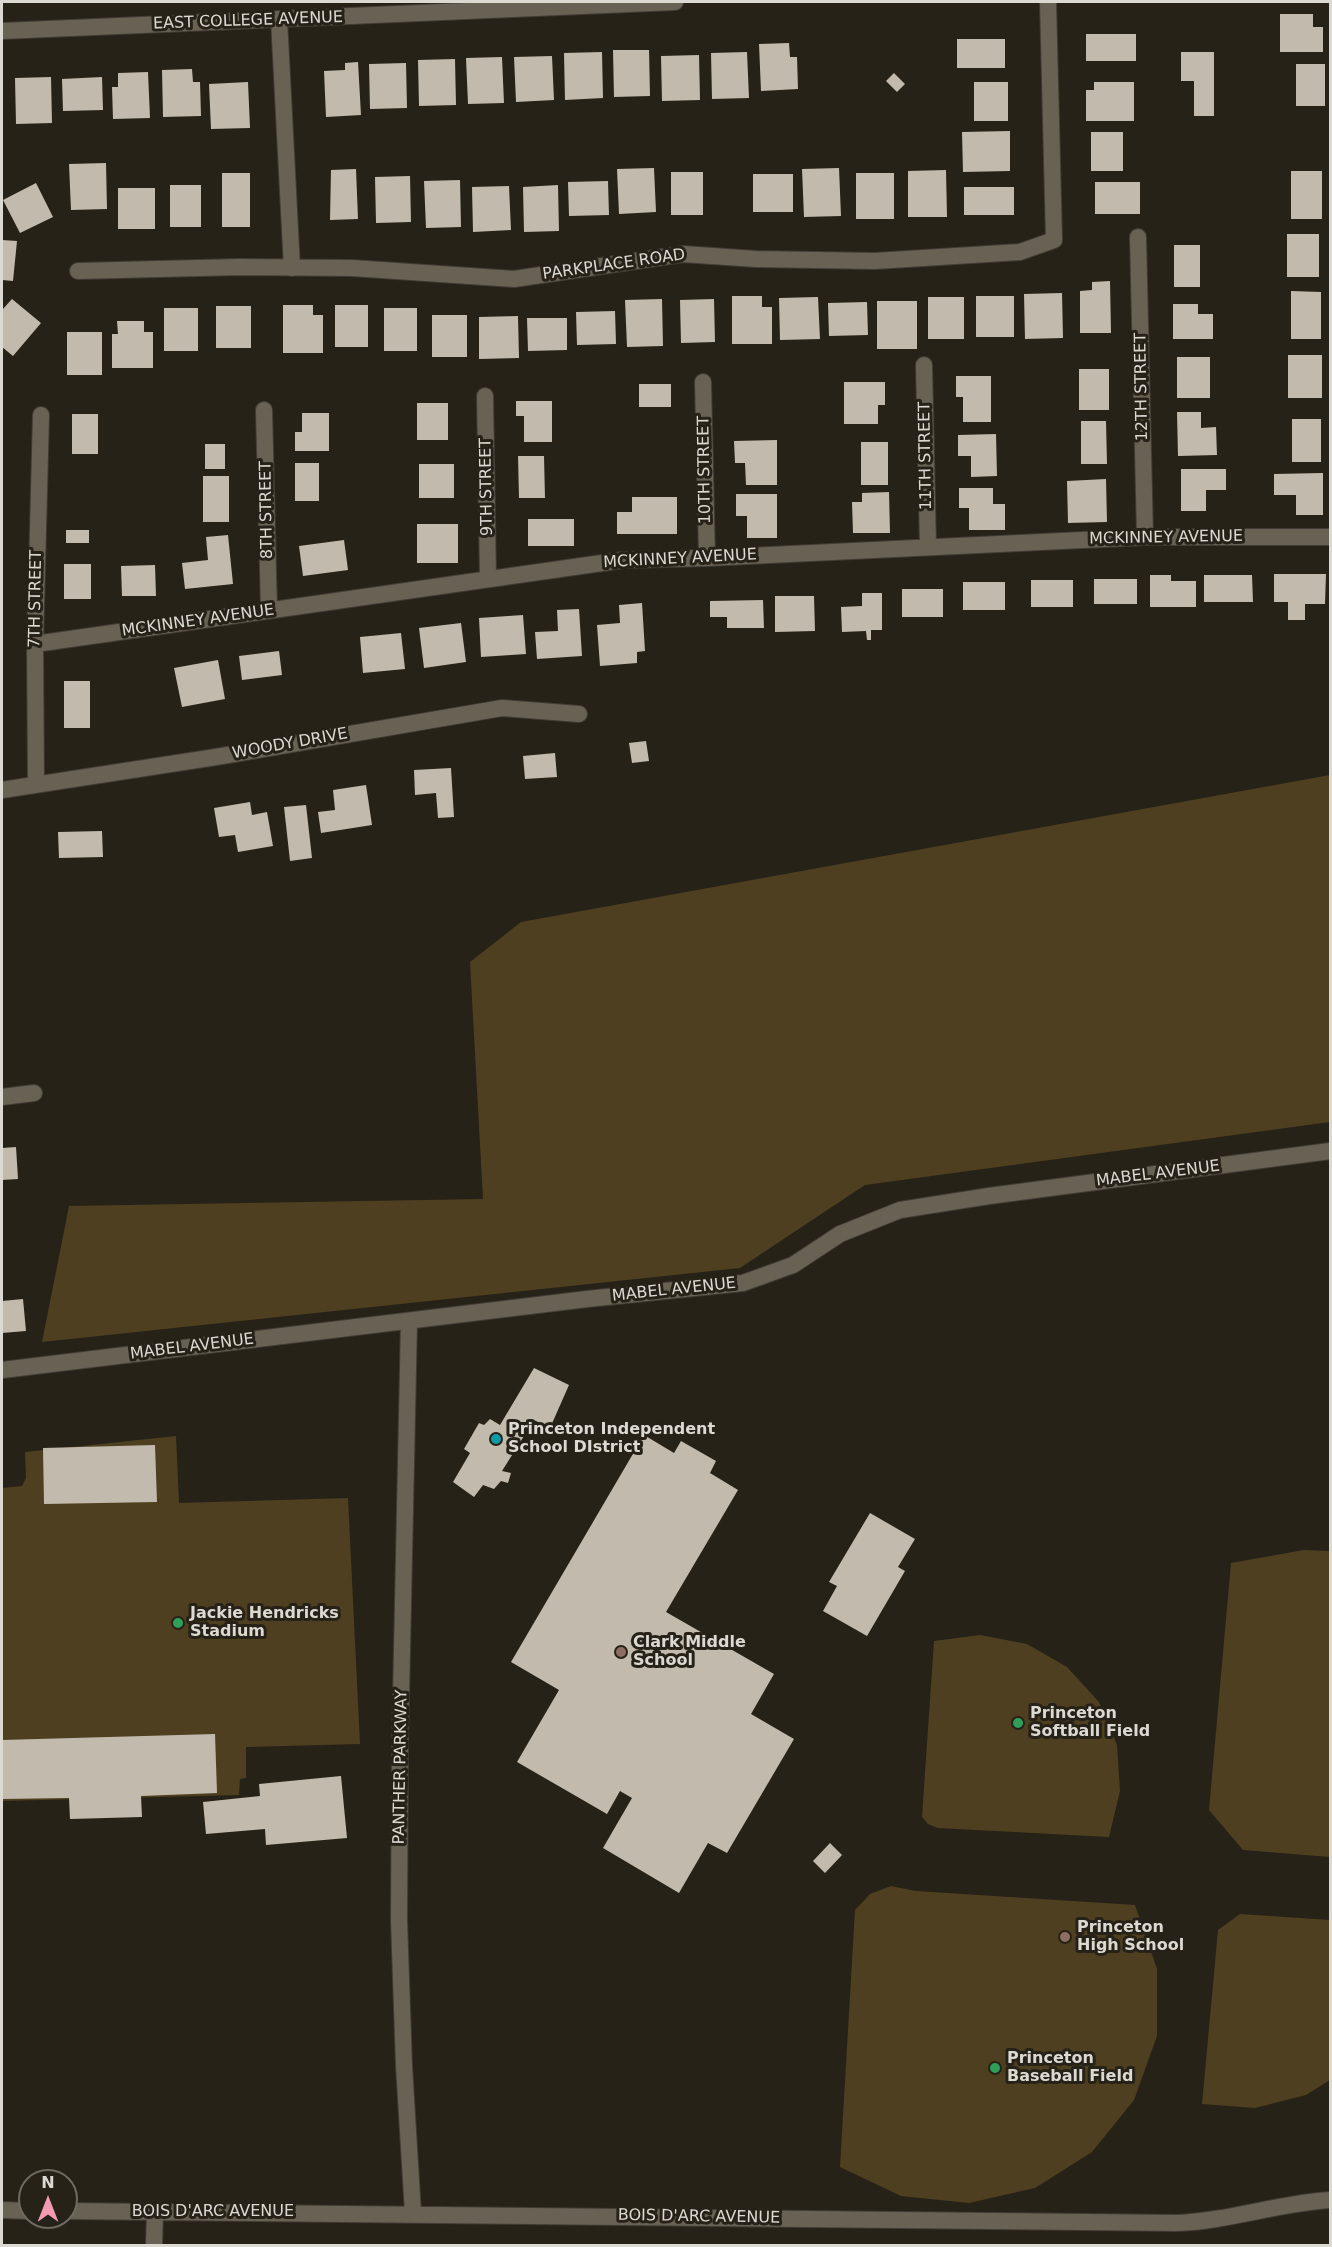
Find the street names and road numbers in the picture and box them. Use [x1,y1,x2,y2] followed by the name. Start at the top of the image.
[153,8,343,34] street label: EAST COLLEGE AVENUE
[541,245,687,285] street label: PARKPLACE ROAD
[1131,333,1153,441] street label: 12TH STREET
[915,402,937,510] street label: 11TH STREET
[694,416,716,524] street label: 10TH STREET
[477,438,497,536] street label: 9TH STREET
[257,461,277,559] street label: 8TH STREET
[1089,527,1243,549] street label: MCKINNEY AVENUE
[603,545,757,573] street label: MCKINNEY AVENUE
[26,550,46,648] street label: 7TH STREET
[120,601,276,641] street label: MCKINNEY AVENUE
[231,724,349,764] street label: WOODY DRIVE
[1095,1157,1221,1191] street label: MABEL AVENUE
[611,1274,737,1306] street label: MABEL AVENUE
[129,1330,255,1364] street label: MABEL AVENUE
[390,1690,412,1844] street label: PANTHER PARKWAY
[132,2202,294,2222] street label: BOIS D'ARC AVENUE
[618,2206,780,2228] street label: BOIS D'ARC AVENUE

